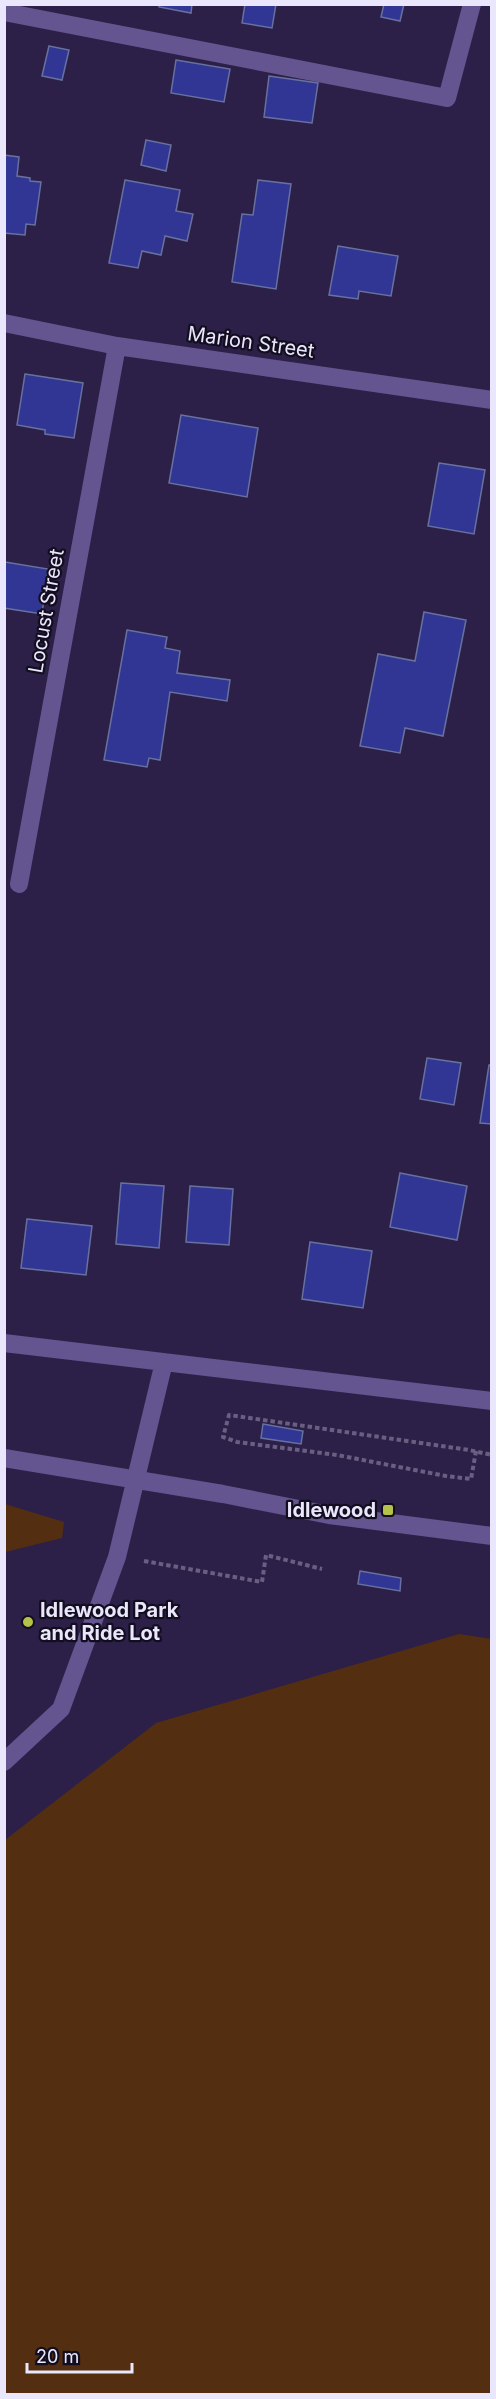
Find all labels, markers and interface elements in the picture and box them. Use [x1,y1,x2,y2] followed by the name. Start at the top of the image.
[186,321,316,363] street label: Marion Street
[23,547,69,675] street label: Locust Street
[287,1498,376,1522] place label: Idlewood
[381,1503,395,1517] marker: Idlewood
[40,1598,179,1645] place label: Idlewood Park and Ride Lot
[21,1615,35,1629] marker: Idlewood Park and Ride Lot
[27,2336,132,2374] scale bar
[36,2346,79,2367] text: 20 m

